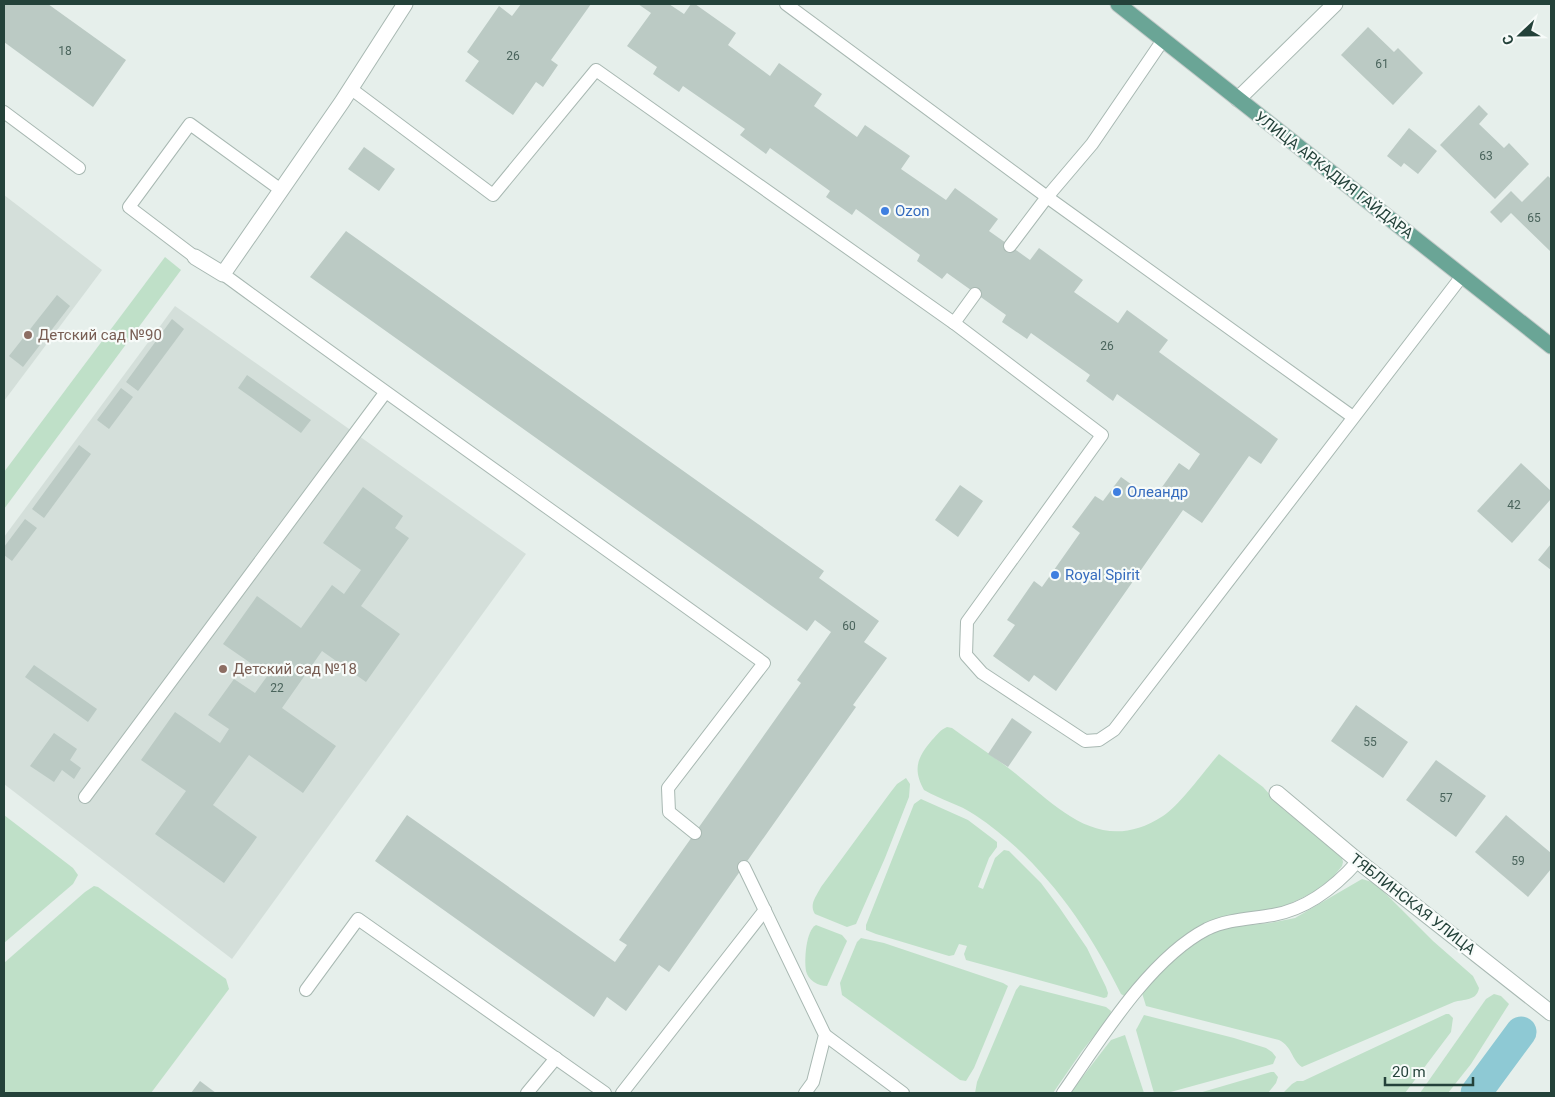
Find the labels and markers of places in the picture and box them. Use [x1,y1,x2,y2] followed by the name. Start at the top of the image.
[895,202,929,220] place label: Ozon
[879,205,891,217] marker: Ozon
[38,326,162,344] place label: Детский сад №90
[22,329,34,341] marker: Детский сад №90
[1127,483,1188,501] place label: Олеандр
[1111,486,1123,498] marker: Олеандр
[1065,566,1140,584] place label: Royal Spirit
[1049,569,1061,581] marker: Royal Spirit
[233,660,357,678] place label: Детский сад №18
[217,663,229,675] marker: Детский сад №18

